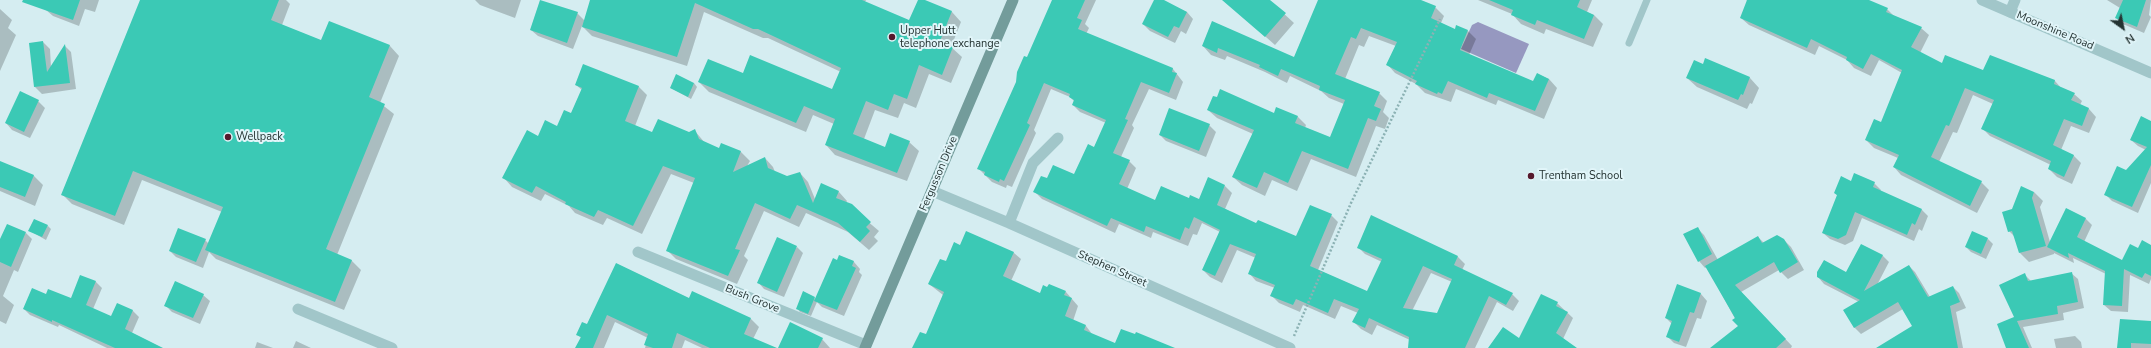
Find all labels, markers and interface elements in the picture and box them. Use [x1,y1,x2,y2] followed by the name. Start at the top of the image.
[2103,8,2143,48] north arrow
[2014,9,2096,53] street label: Moonshine Road
[900,24,1000,50] place label: Upper Hutt telephone exchange
[2122,30,2137,47] text: N
[887,32,897,42] marker: Upper Hutt telephone exchange
[236,130,283,144] place label: Wellpack
[223,132,233,142] marker: Wellpack
[917,135,961,213] street label: Fergusson Drive
[1539,169,1623,183] place label: Trentham School
[1526,171,1536,181] marker: Trentham School
[1076,248,1148,290] street label: Stephen Street
[723,282,781,316] street label: Bush Grove

